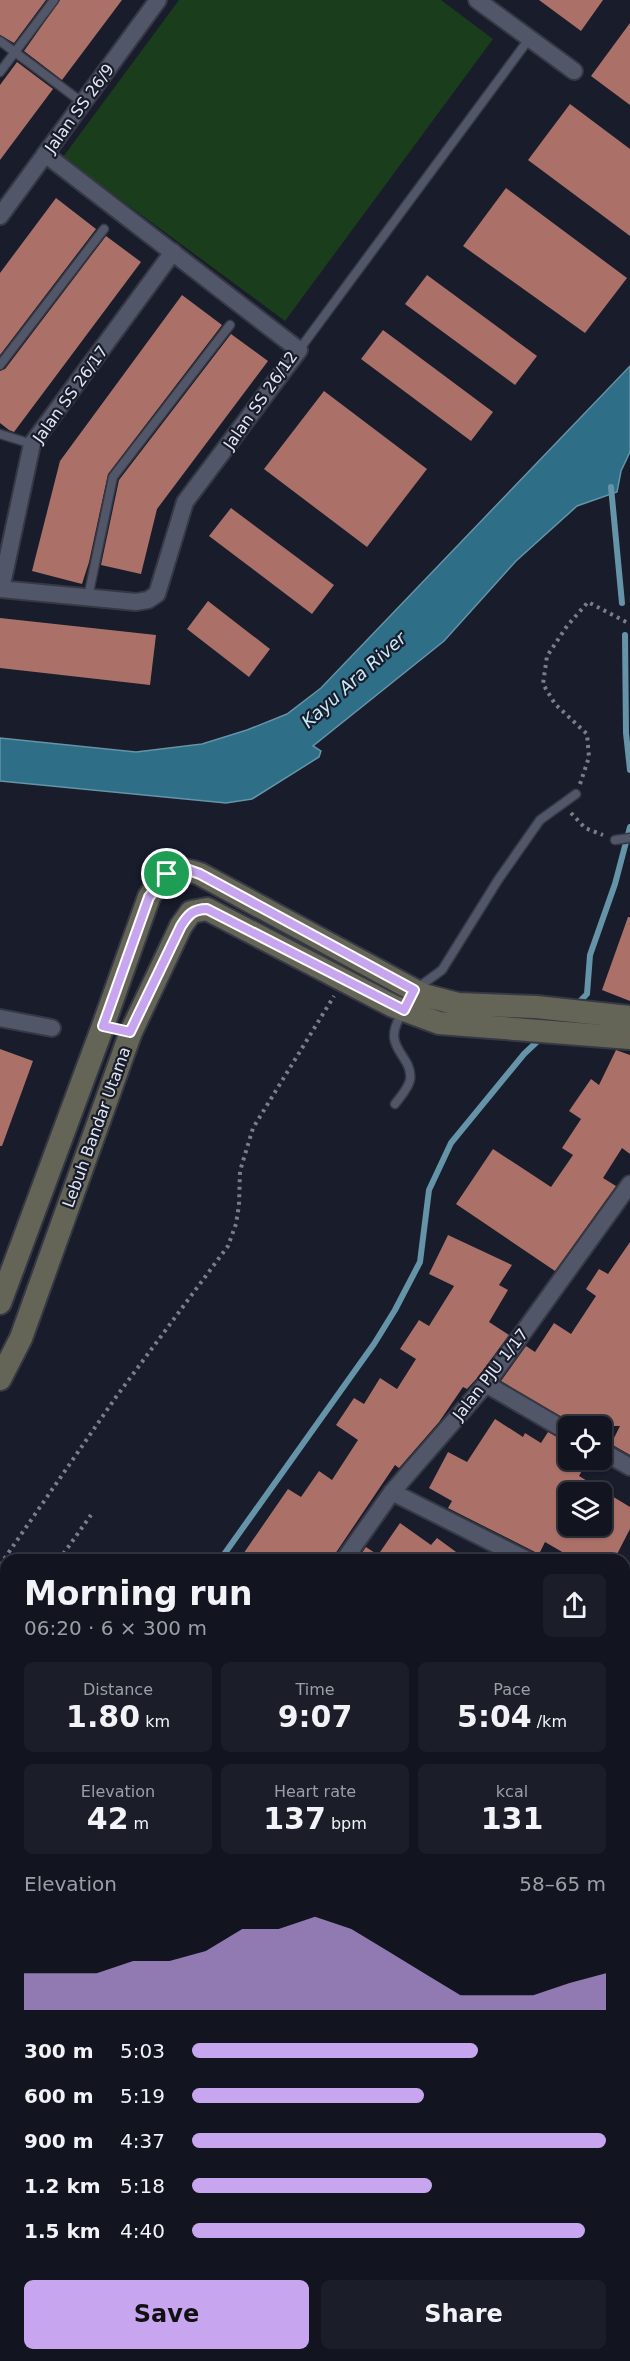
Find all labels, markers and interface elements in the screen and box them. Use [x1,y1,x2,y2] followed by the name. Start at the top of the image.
[40,60,118,157] street label: Jalan SS 26/9
[28,342,112,447] street label: Jalan SS 26/17
[219,348,301,454] street label: Jalan SS 26/12
[297,626,411,732] water label: Kayu Ara River
[141,848,192,899] pin
[150,857,183,890] icon: arrive
[59,1044,134,1210] street label: Lebuh Bandar Utama
[448,1325,532,1425] street label: Jalan PJU 1/17
[558,1416,612,1536] map controls
[558,1416,612,1470] button: locate
[558,1482,612,1536] button: layers
[24,1574,252,1613] text: Morning run
[543,1574,606,1637] button: share
[24,1616,207,1640] text: 06:20 · 6 × 300 m
[83,1680,153,1699] text: Distance
[295,1680,335,1699] text: Time
[493,1680,531,1699] text: Pace
[66,1699,140,1734] text: 1.80
[278,1699,352,1734] text: 9:07
[457,1699,532,1734] text: 5:04
[140,1712,170,1731] text: km
[532,1712,567,1731] text: /km
[81,1782,155,1801] text: Elevation
[274,1782,356,1801] text: Heart rate
[496,1782,528,1801] text: kcal
[87,1801,129,1836] text: 42
[263,1801,326,1836] text: 137
[481,1801,543,1836] text: 131
[129,1814,149,1833] text: m
[326,1814,367,1833] text: bpm
[24,1872,117,1896] text: Elevation
[519,1872,606,1896] text: 58–65 m
[24,2039,94,2063] text: 300 m
[120,2039,165,2063] text: 5:03
[24,2084,94,2108] text: 600 m
[120,2084,165,2108] text: 5:19
[24,2129,94,2153] text: 900 m
[120,2129,165,2153] text: 4:37
[24,2174,101,2198] text: 1.2 km
[120,2174,165,2198] text: 5:18
[24,2219,101,2243] text: 1.5 km
[120,2219,165,2243] text: 4:40
[24,2280,309,2349] button: Save
[321,2280,606,2349] button: Share

